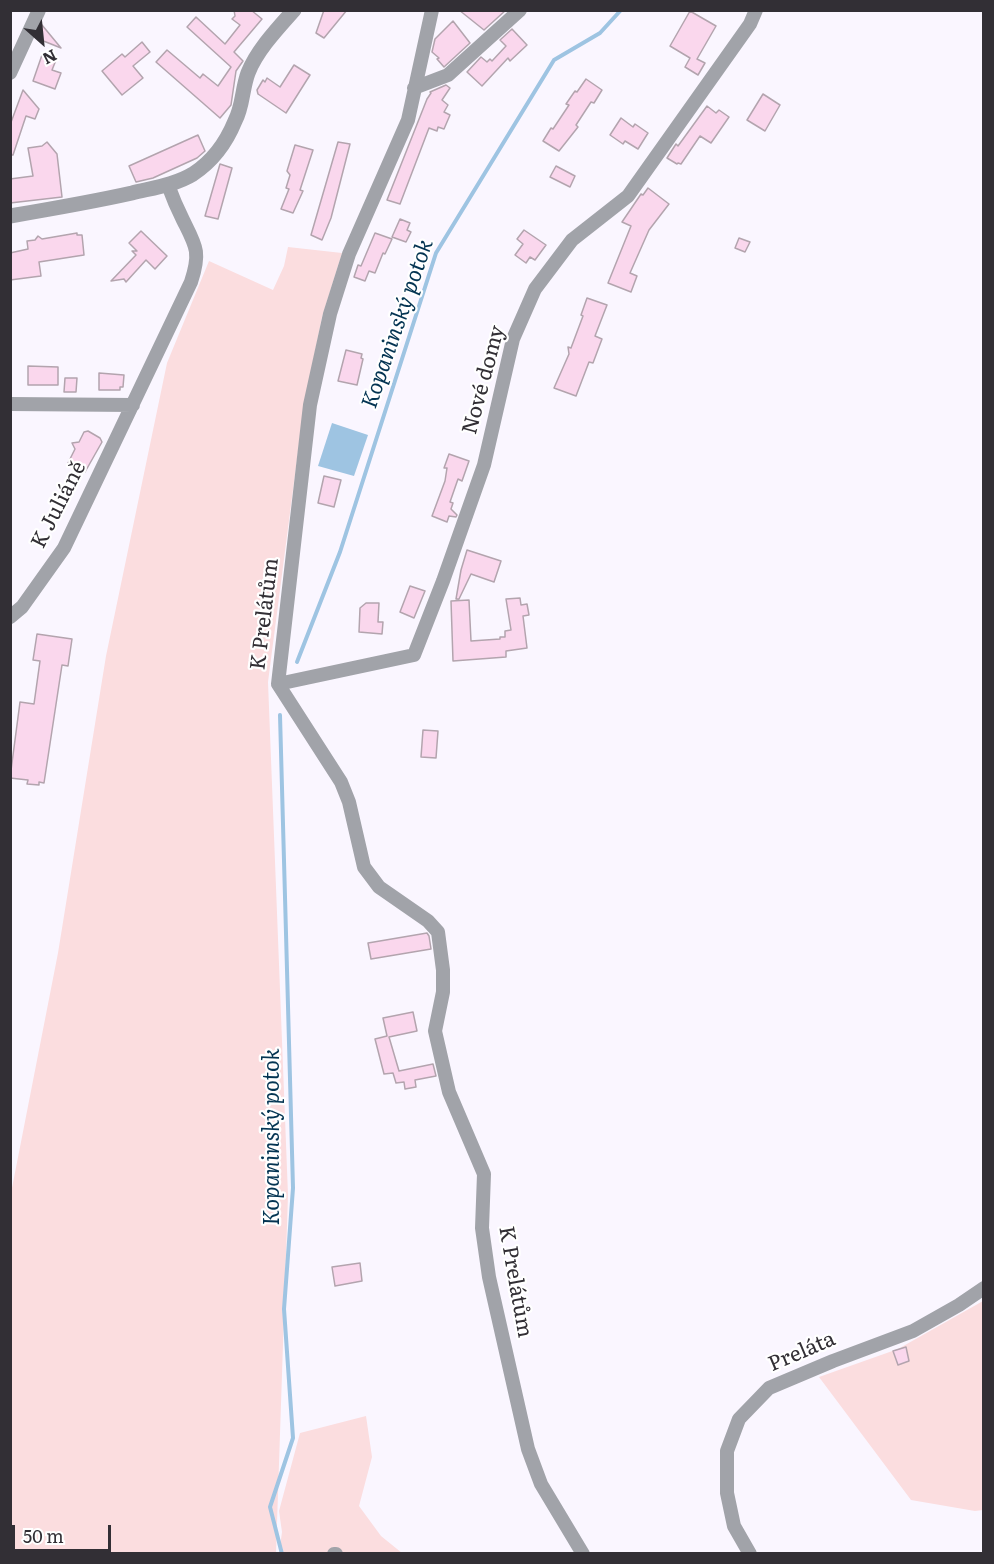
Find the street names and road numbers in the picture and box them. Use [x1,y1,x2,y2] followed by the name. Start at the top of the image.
[457,323,511,437] street label: Nové domy
[26,457,92,553] street label: K Juliáně
[246,557,284,671] street label: K Prelátům
[493,1224,537,1340] street label: K Prelátům
[765,1327,839,1377] street label: Preláta

